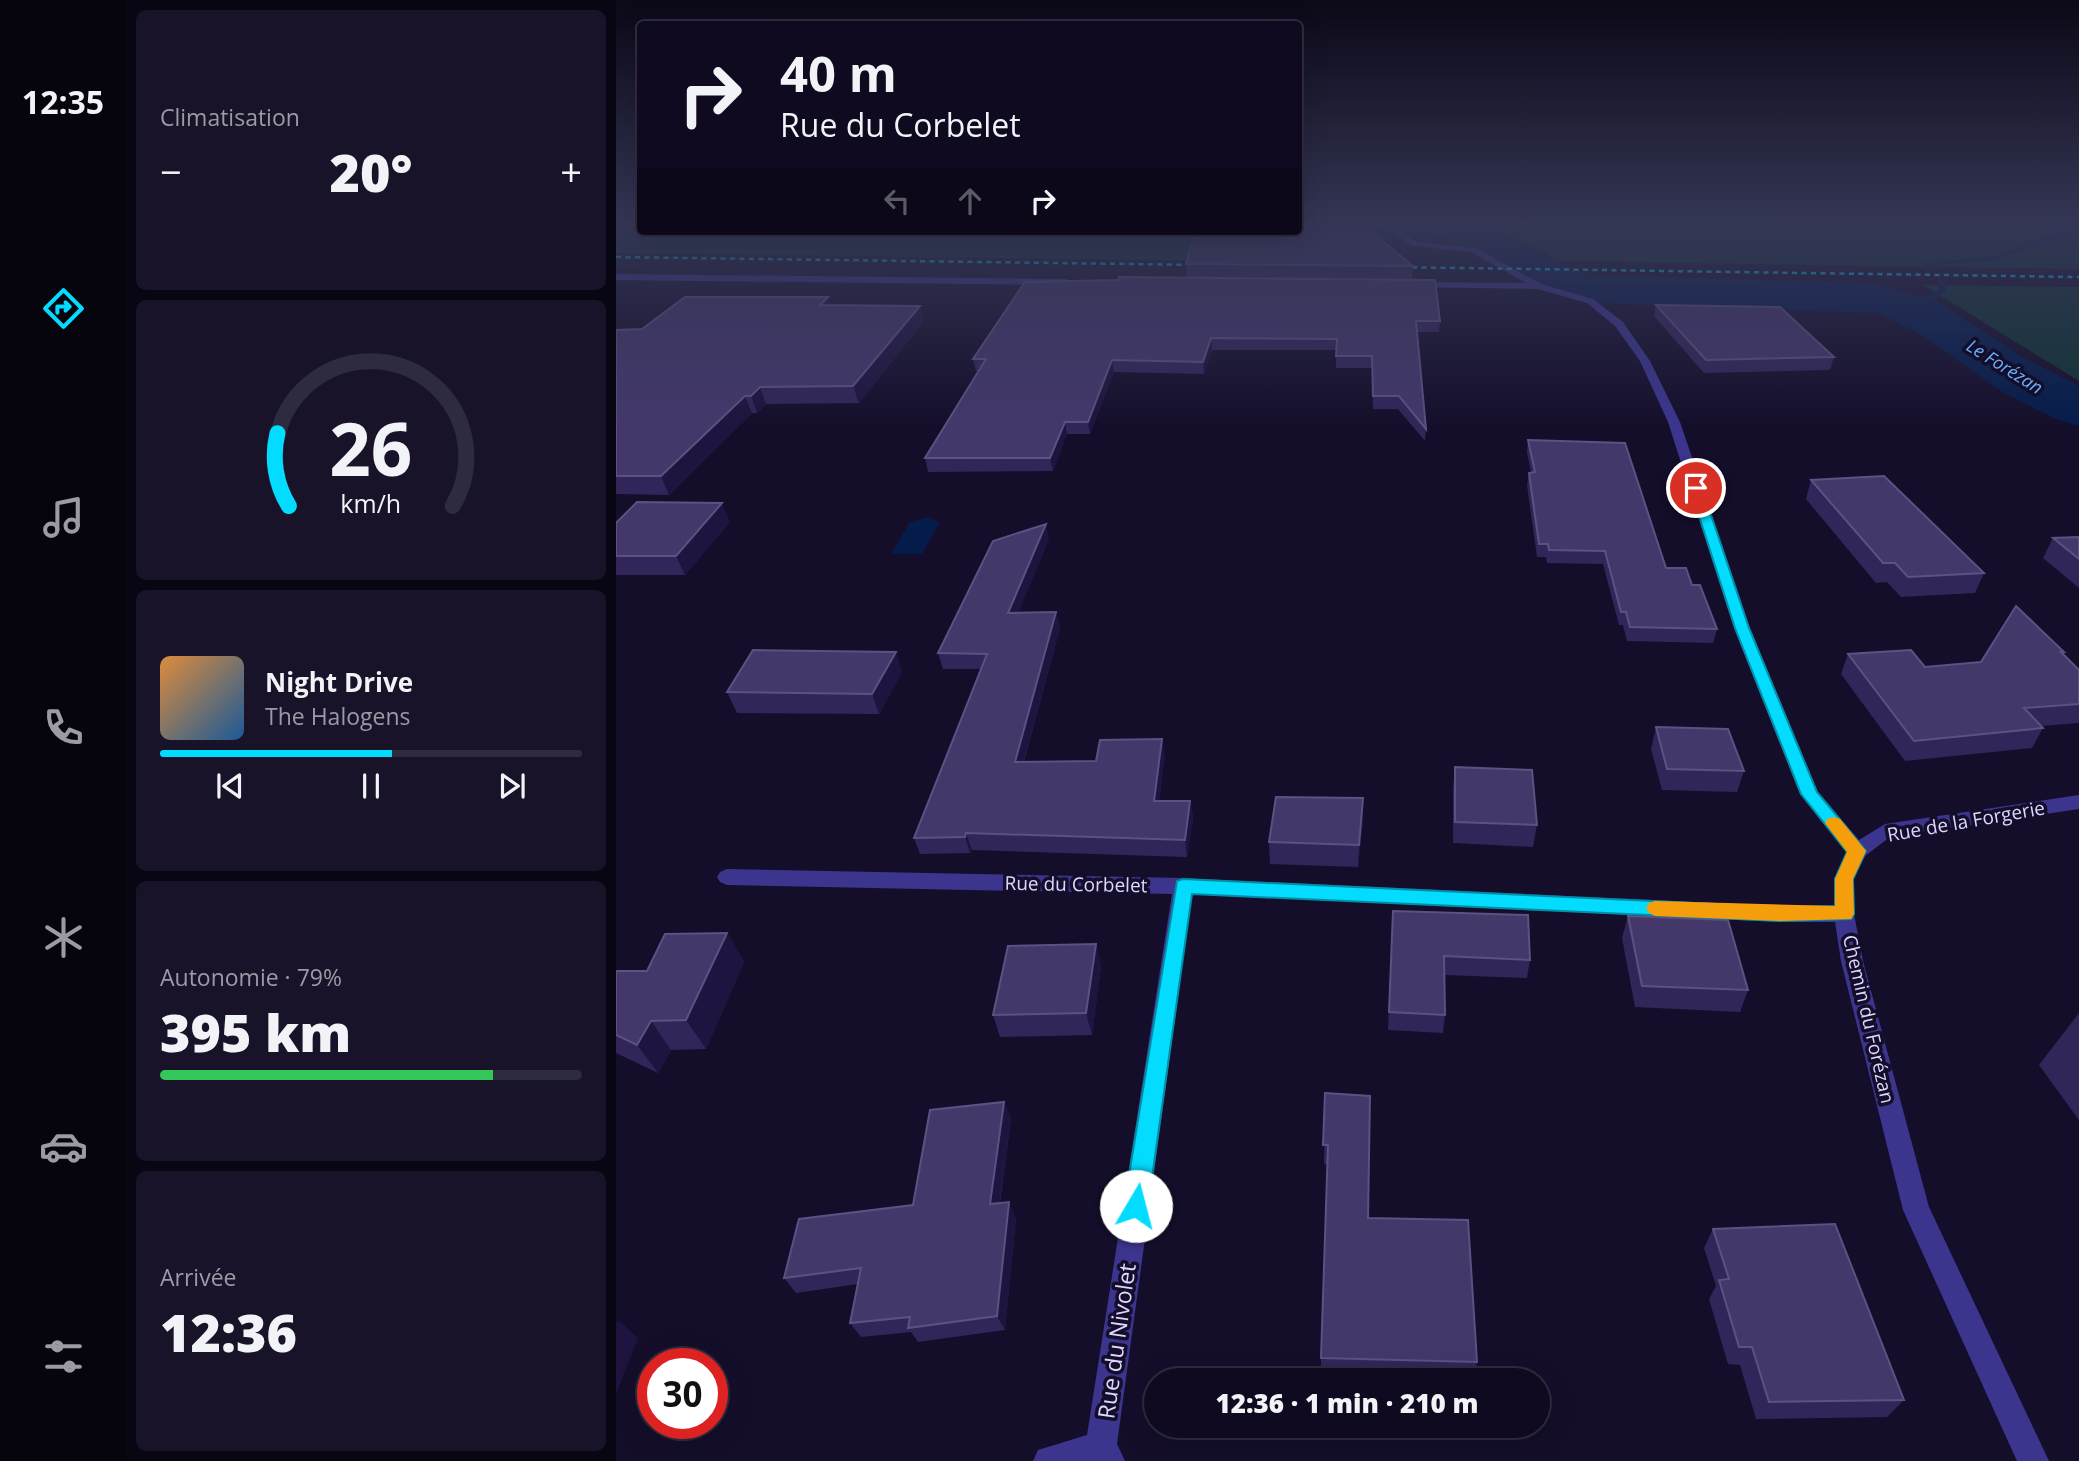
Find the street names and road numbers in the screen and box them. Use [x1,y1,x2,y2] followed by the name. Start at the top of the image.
[1885,794,2047,848] street label: Rue de la Forgerie
[1004,870,1148,898] street label: Rue du Corbelet
[1837,932,1901,1106] street label: Chemin du Forézan
[1089,1261,1143,1421] street label: Rue du Nivolet

